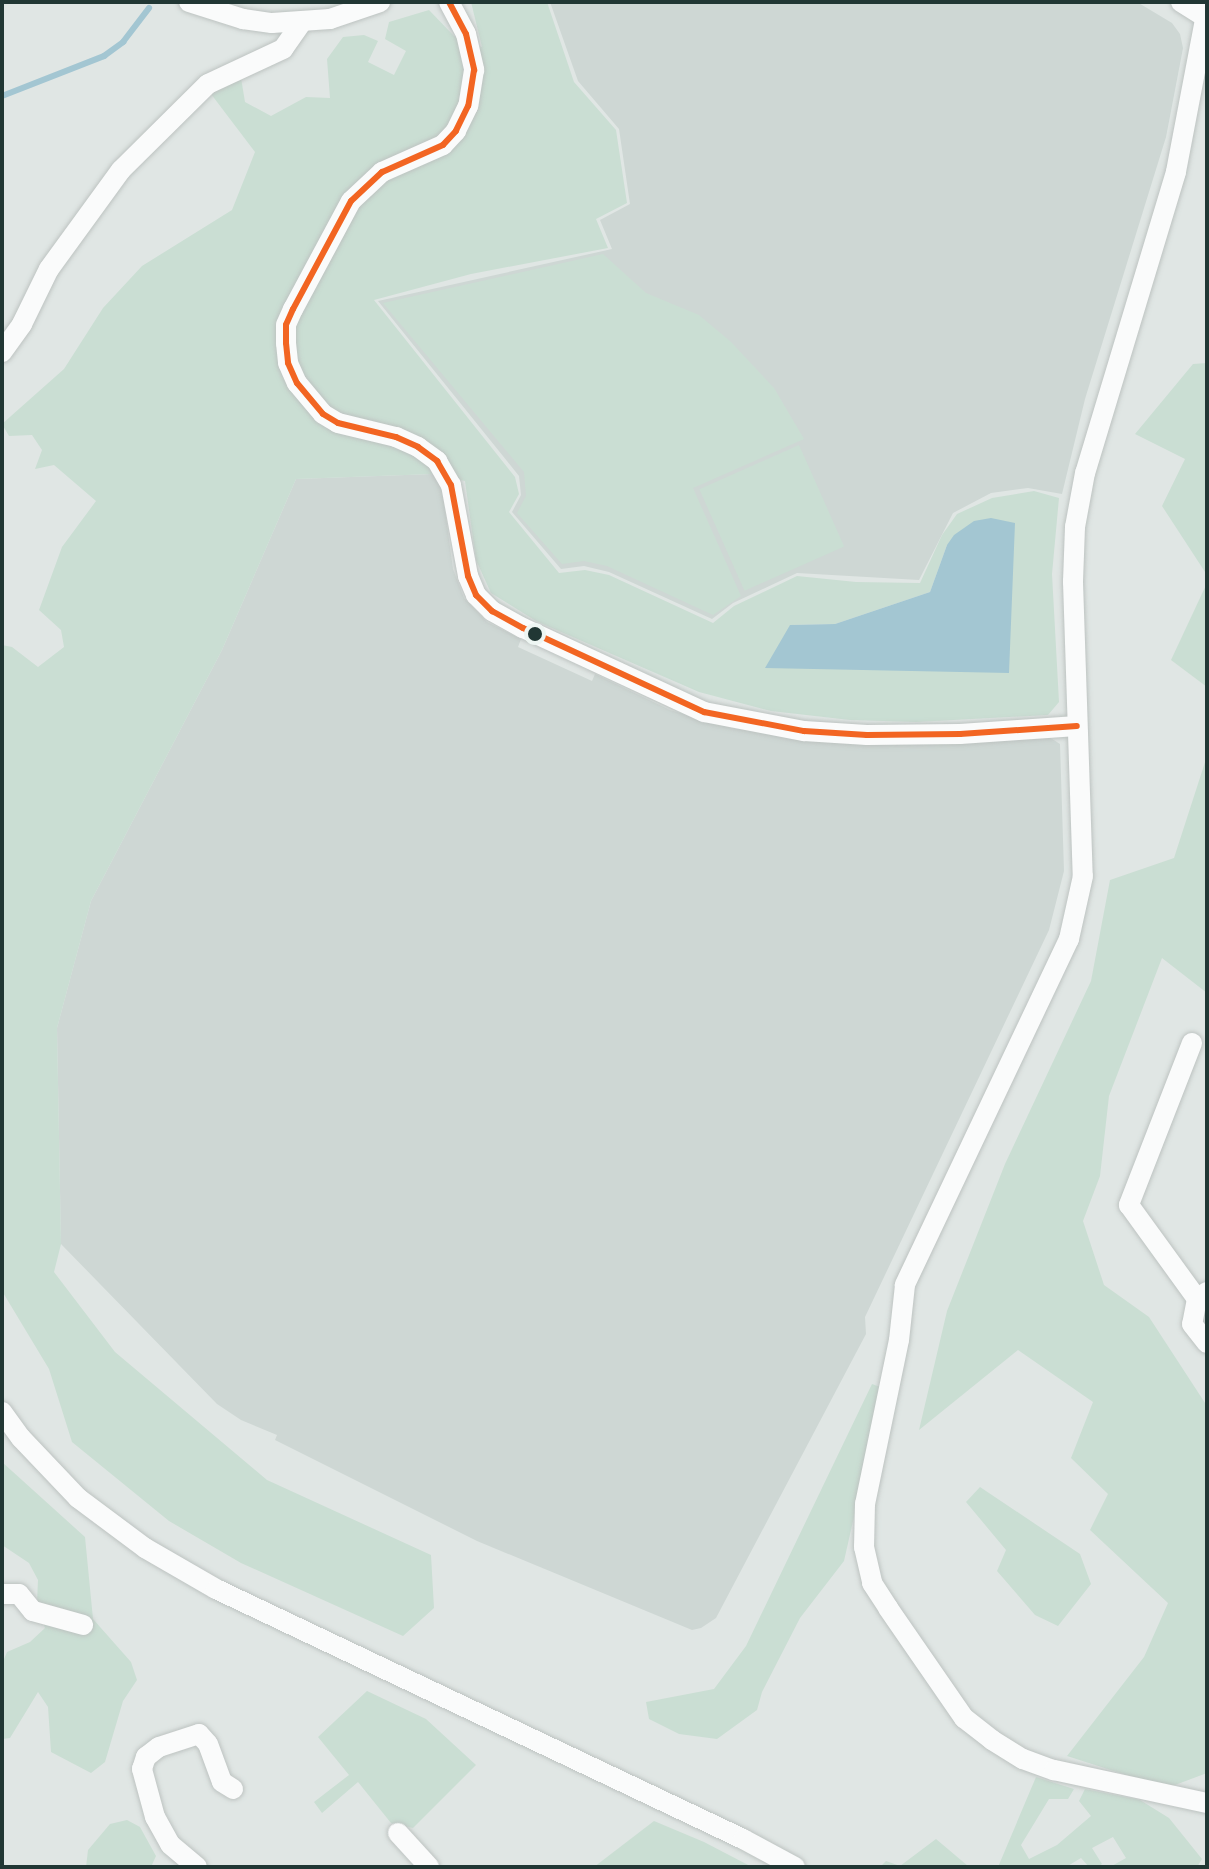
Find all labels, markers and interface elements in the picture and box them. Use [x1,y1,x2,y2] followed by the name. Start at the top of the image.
[527,626,543,642] unlabelled marker

